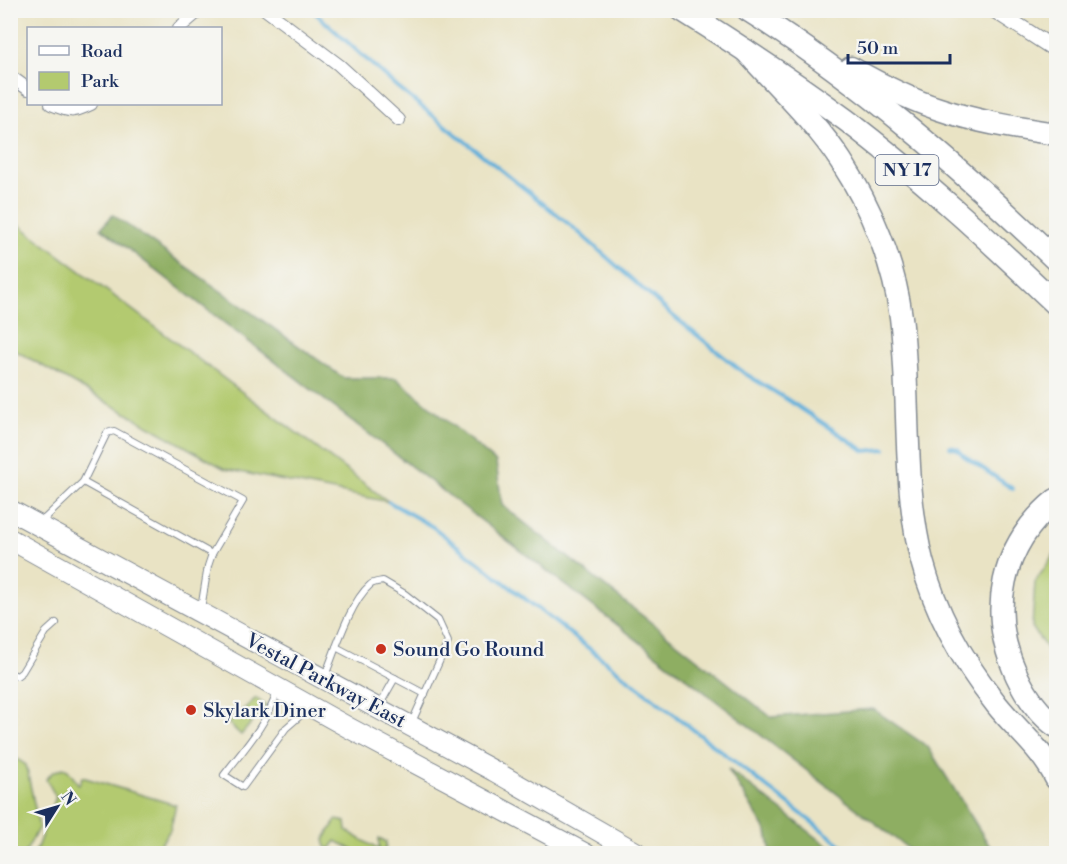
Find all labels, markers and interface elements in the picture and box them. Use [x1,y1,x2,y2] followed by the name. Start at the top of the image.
[27,27,222,105] legend
[848,27,950,65] scale bar
[857,37,899,60] text: 50 m
[81,40,124,63] text: Road
[81,70,120,93] text: Park
[876,155,938,185] road number: NY 17
[240,628,410,734] street label: Vestal Parkway East
[393,638,545,663] place label: Sound Go Round
[374,642,388,656] marker: Sound Go Round
[203,699,327,724] place label: Skylark Diner
[184,703,198,717] marker: Skylark Diner
[27,777,87,837] north arrow
[56,788,80,810] text: N

